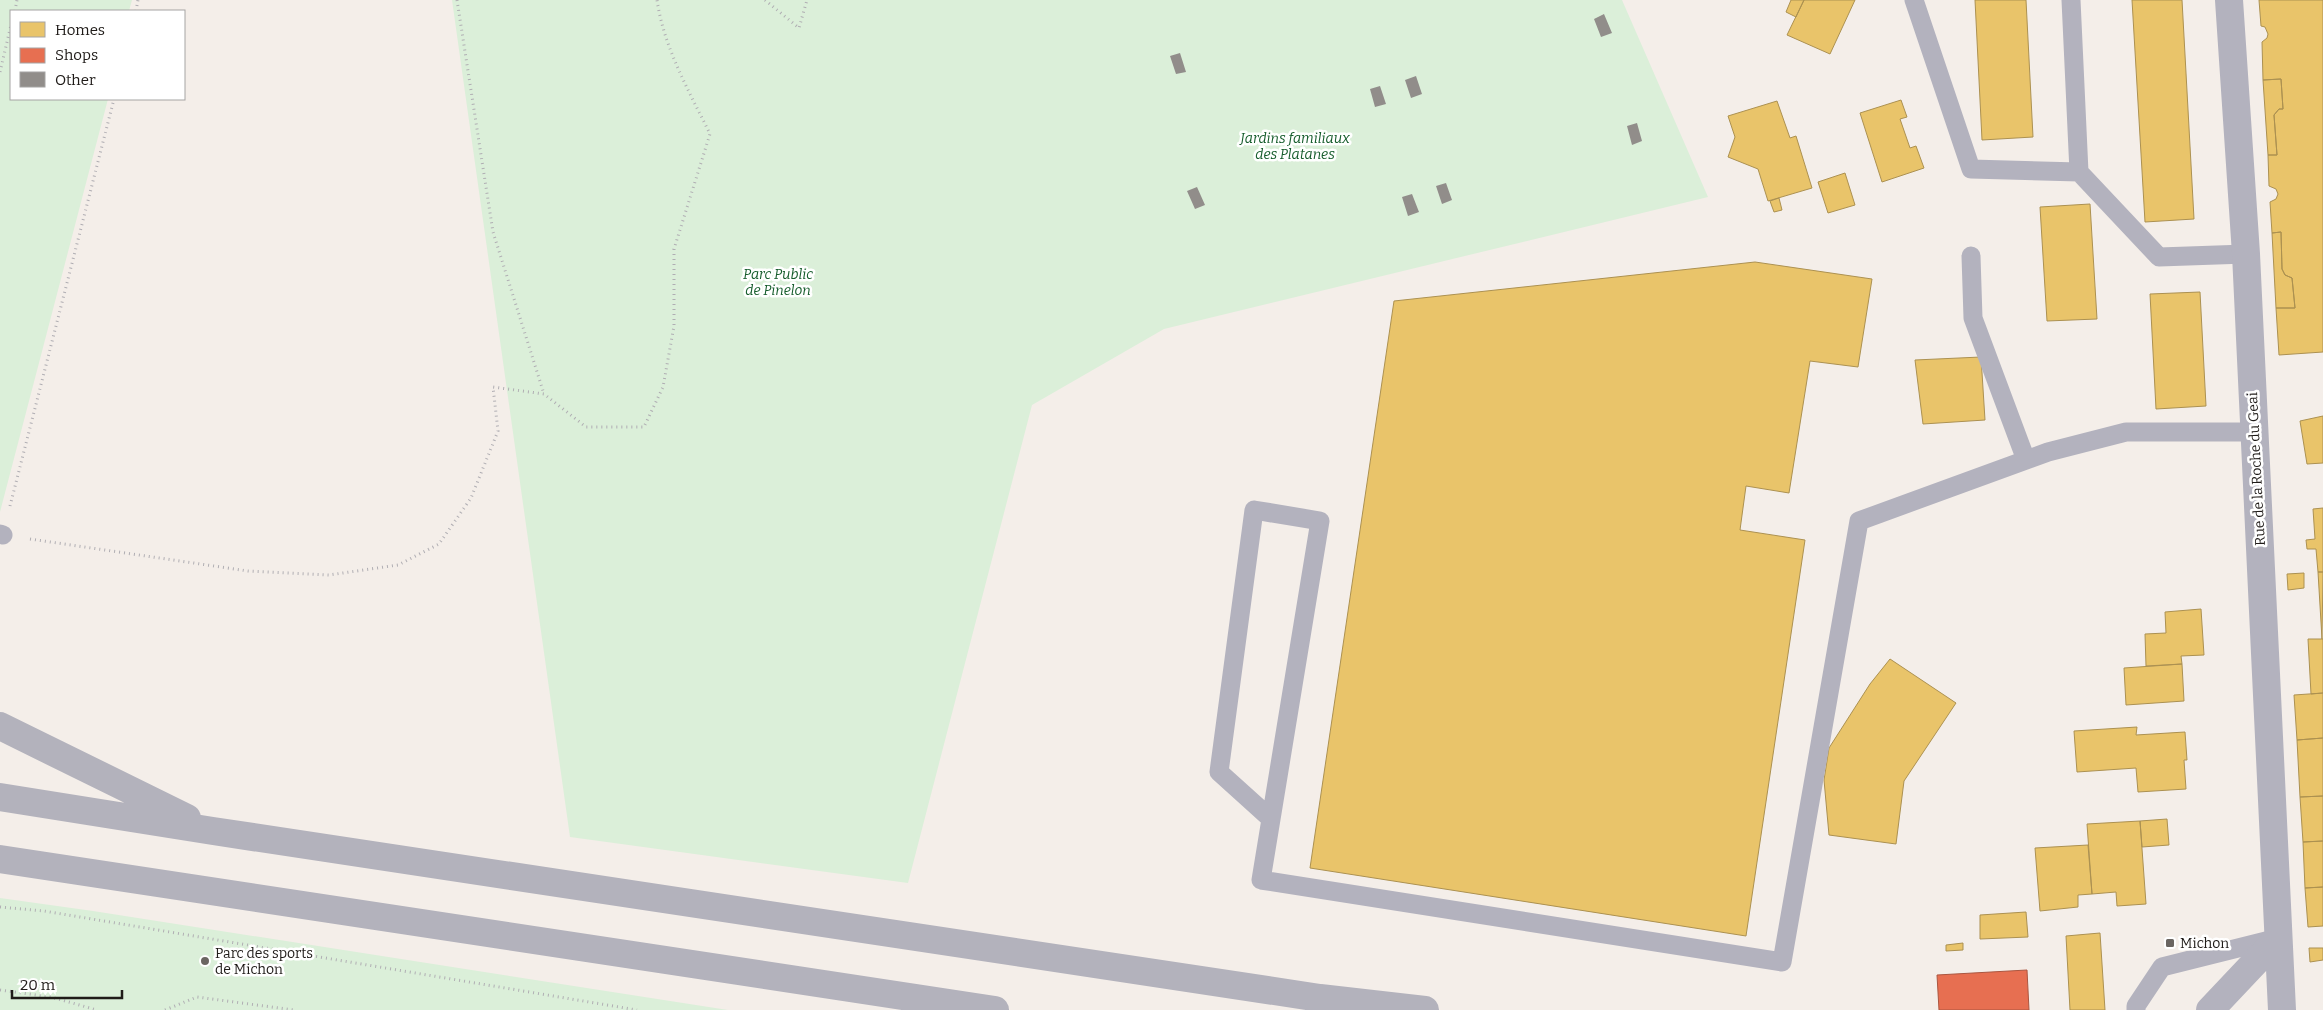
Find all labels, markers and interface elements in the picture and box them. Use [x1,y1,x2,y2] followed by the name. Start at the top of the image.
[10,10,185,100] legend
[55,21,105,39] text: Homes
[55,46,98,64] text: Shops
[55,71,96,89] text: Other
[1238,130,1350,163] park label: Jardins familiaux des Platanes
[743,266,813,299] park label: Parc Public de Pinelon
[2244,392,2269,546] street label: Rue de la Roche du Geai
[2180,935,2229,952] place label: Michon
[2164,937,2176,949] marker: Michon
[215,945,313,978] place label: Parc des sports de Michon
[199,955,211,967] marker: Parc des sports de Michon
[12,968,122,1000] scale bar
[20,976,56,994] text: 20 m

